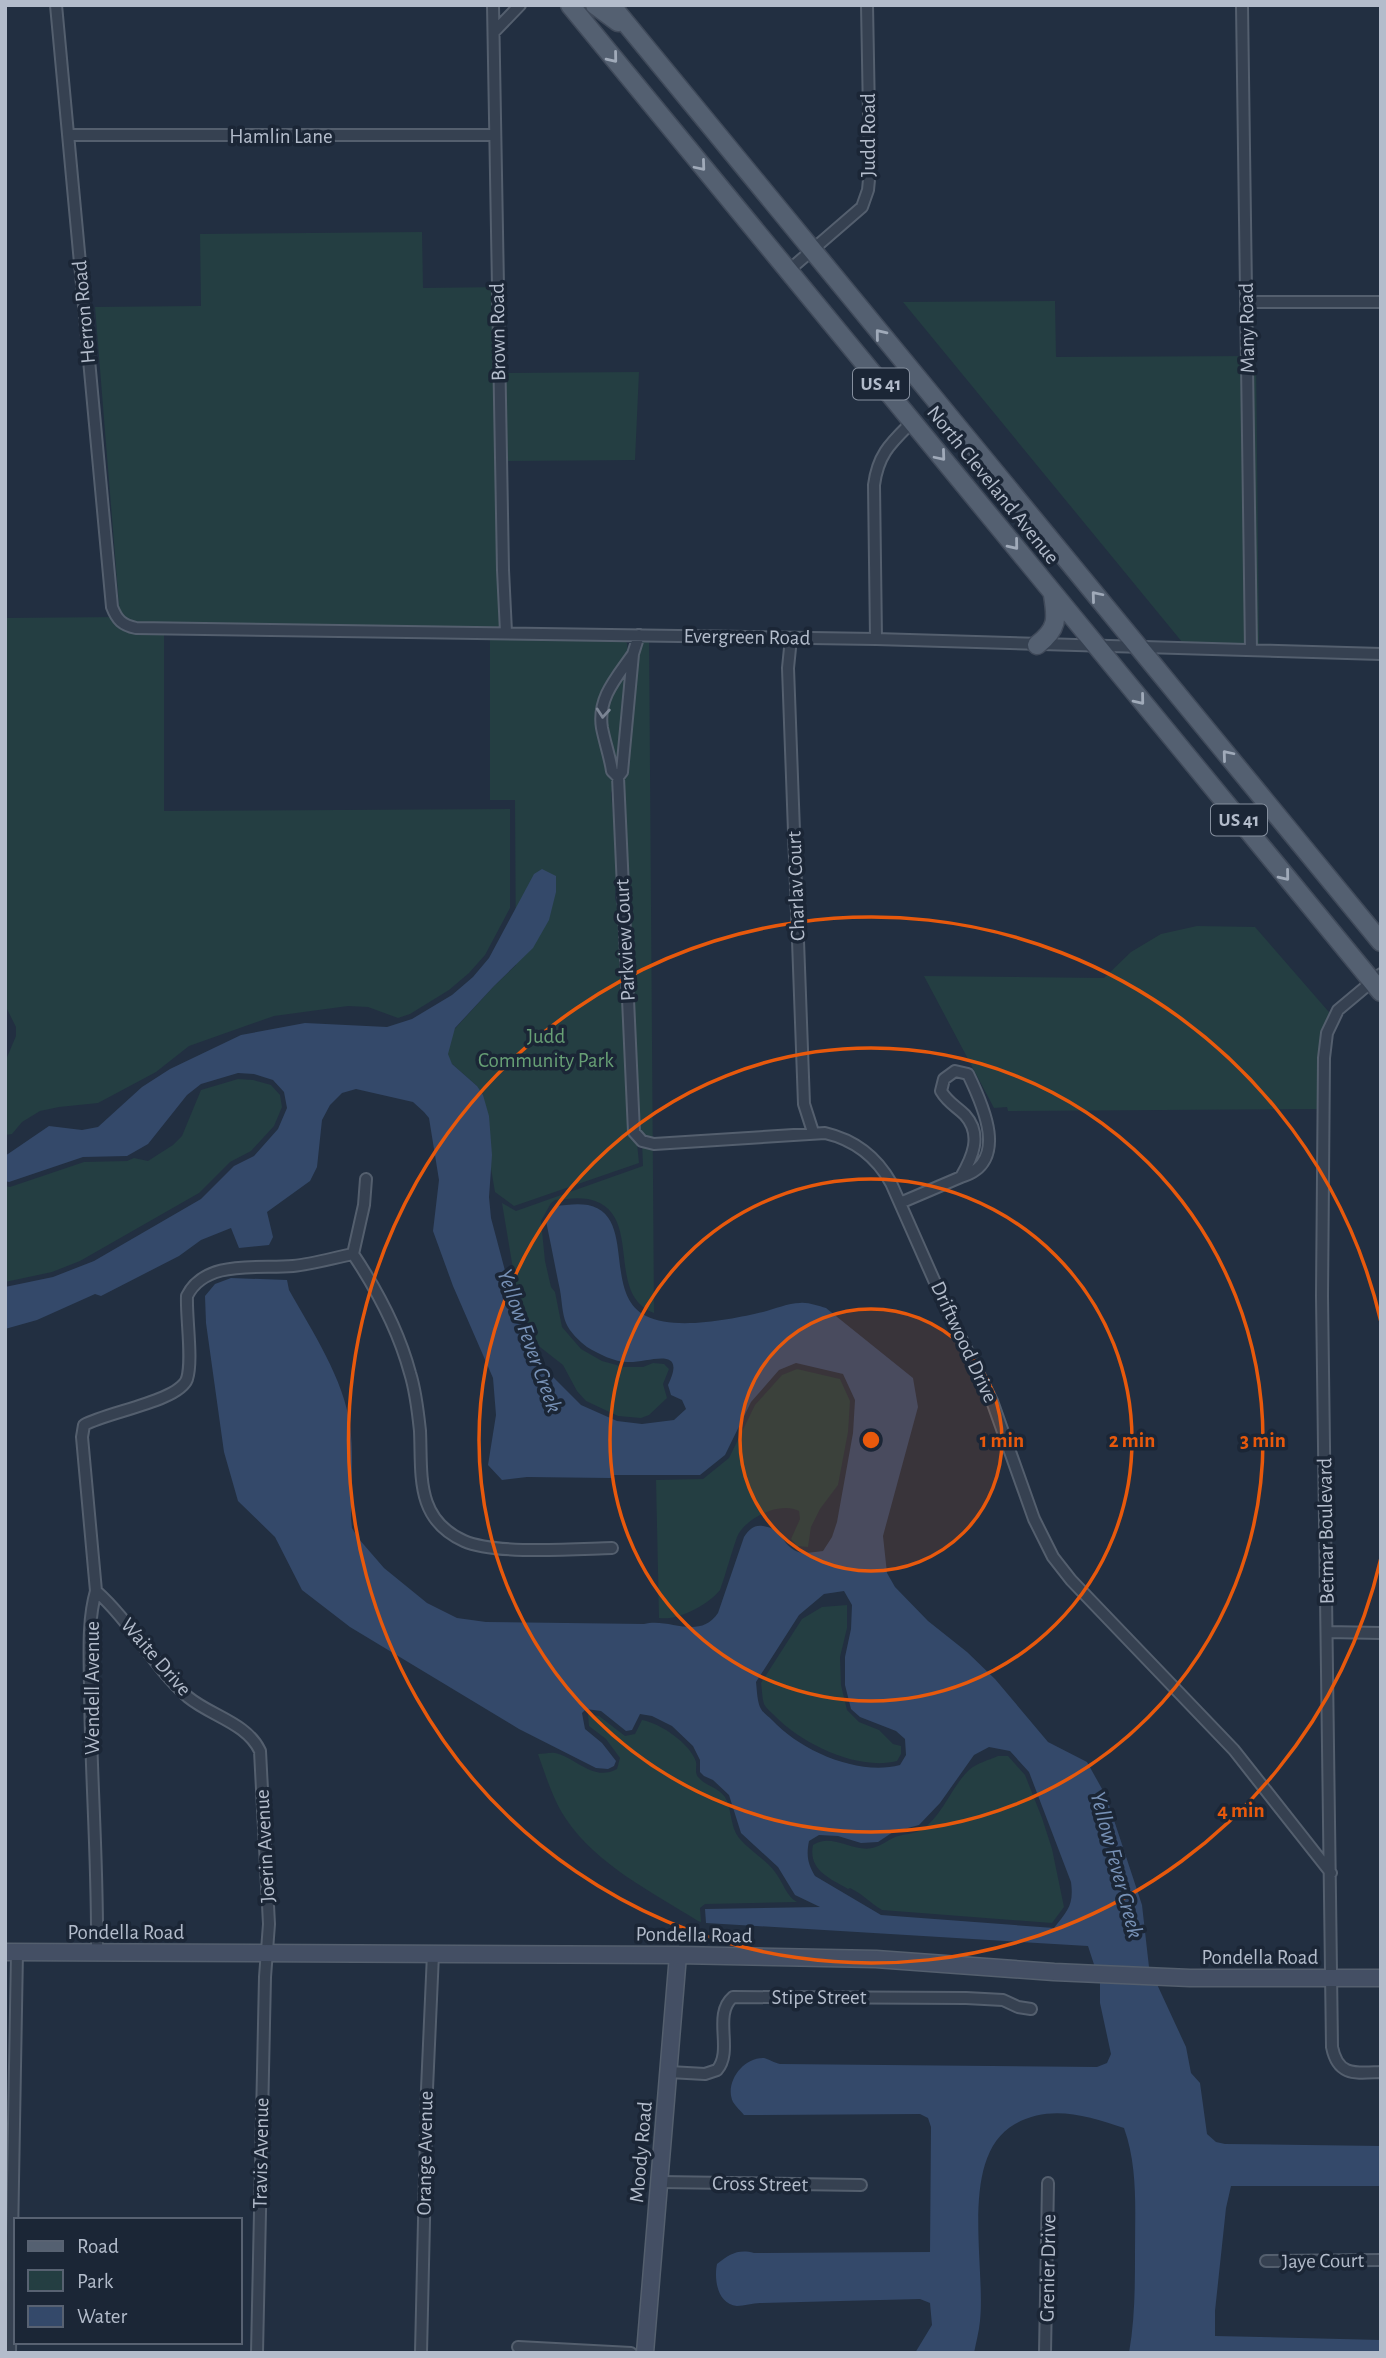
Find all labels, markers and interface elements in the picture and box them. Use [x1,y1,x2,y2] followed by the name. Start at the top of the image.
[605,50,617,63] one-way arrow
[858,93,879,177] street label: Judd Road
[229,126,333,147] street label: Hamlin Lane
[693,158,705,171] one-way arrow
[69,259,99,364] street label: Herron Road
[1236,282,1258,373] street label: Many Road
[487,283,509,381] street label: Brown Road
[876,329,889,341] one-way arrow
[853,368,909,400] road number: US 41
[923,402,1063,568] street label: North Cleveland Avenue
[932,449,945,461] one-way arrow
[1005,538,1018,550] one-way arrow
[1091,591,1104,603] one-way arrow
[683,625,811,649] street label: Evergreen Road
[1132,692,1144,705] one-way arrow
[596,708,611,719] one-way arrow
[1222,750,1235,762] one-way arrow
[1211,804,1267,835] road number: US 41
[784,830,808,941] street label: Charlav Court
[1276,868,1289,880] one-way arrow
[611,878,639,1002] street label: Parkview Court
[478,1026,614,1071] park label: Judd Community Park
[492,1266,566,1416] water label: Yellow Fever Creek
[927,1278,1001,1406] street label: Driftwood Drive
[859,1428,883,1452] centre of rings
[980,1430,1024,1451] text: 1 min
[1109,1430,1155,1451] text: 2 min
[1240,1430,1286,1451] text: 3 min
[1314,1457,1338,1604] street label: Betmar Boulevard
[117,1614,195,1700] street label: Waite Drive
[82,1621,103,1755] street label: Wendell Avenue
[252,1789,278,1903] street label: Joerin Avenue
[1085,1789,1147,1941] water label: Yellow Fever Creek
[1217,1800,1265,1821] text: 4 min
[68,1922,185,1943] street label: Pondella Road
[635,1923,753,1947] street label: Pondella Road
[1202,1947,1319,1968] street label: Pondella Road
[772,1987,867,2008] street label: Stipe Street
[413,2090,437,2216] street label: Orange Avenue
[250,2097,272,2209] street label: Travis Avenue
[626,2100,656,2204] street label: Moody Road
[712,2173,808,2195] street label: Cross Street
[1037,2214,1059,2322] street label: Grenier Drive
[14,2218,242,2344] legend
[77,2236,119,2257] text: Road
[1282,2250,1365,2272] street label: Jaye Court
[77,2271,114,2292] text: Park
[77,2306,127,2327] text: Water

